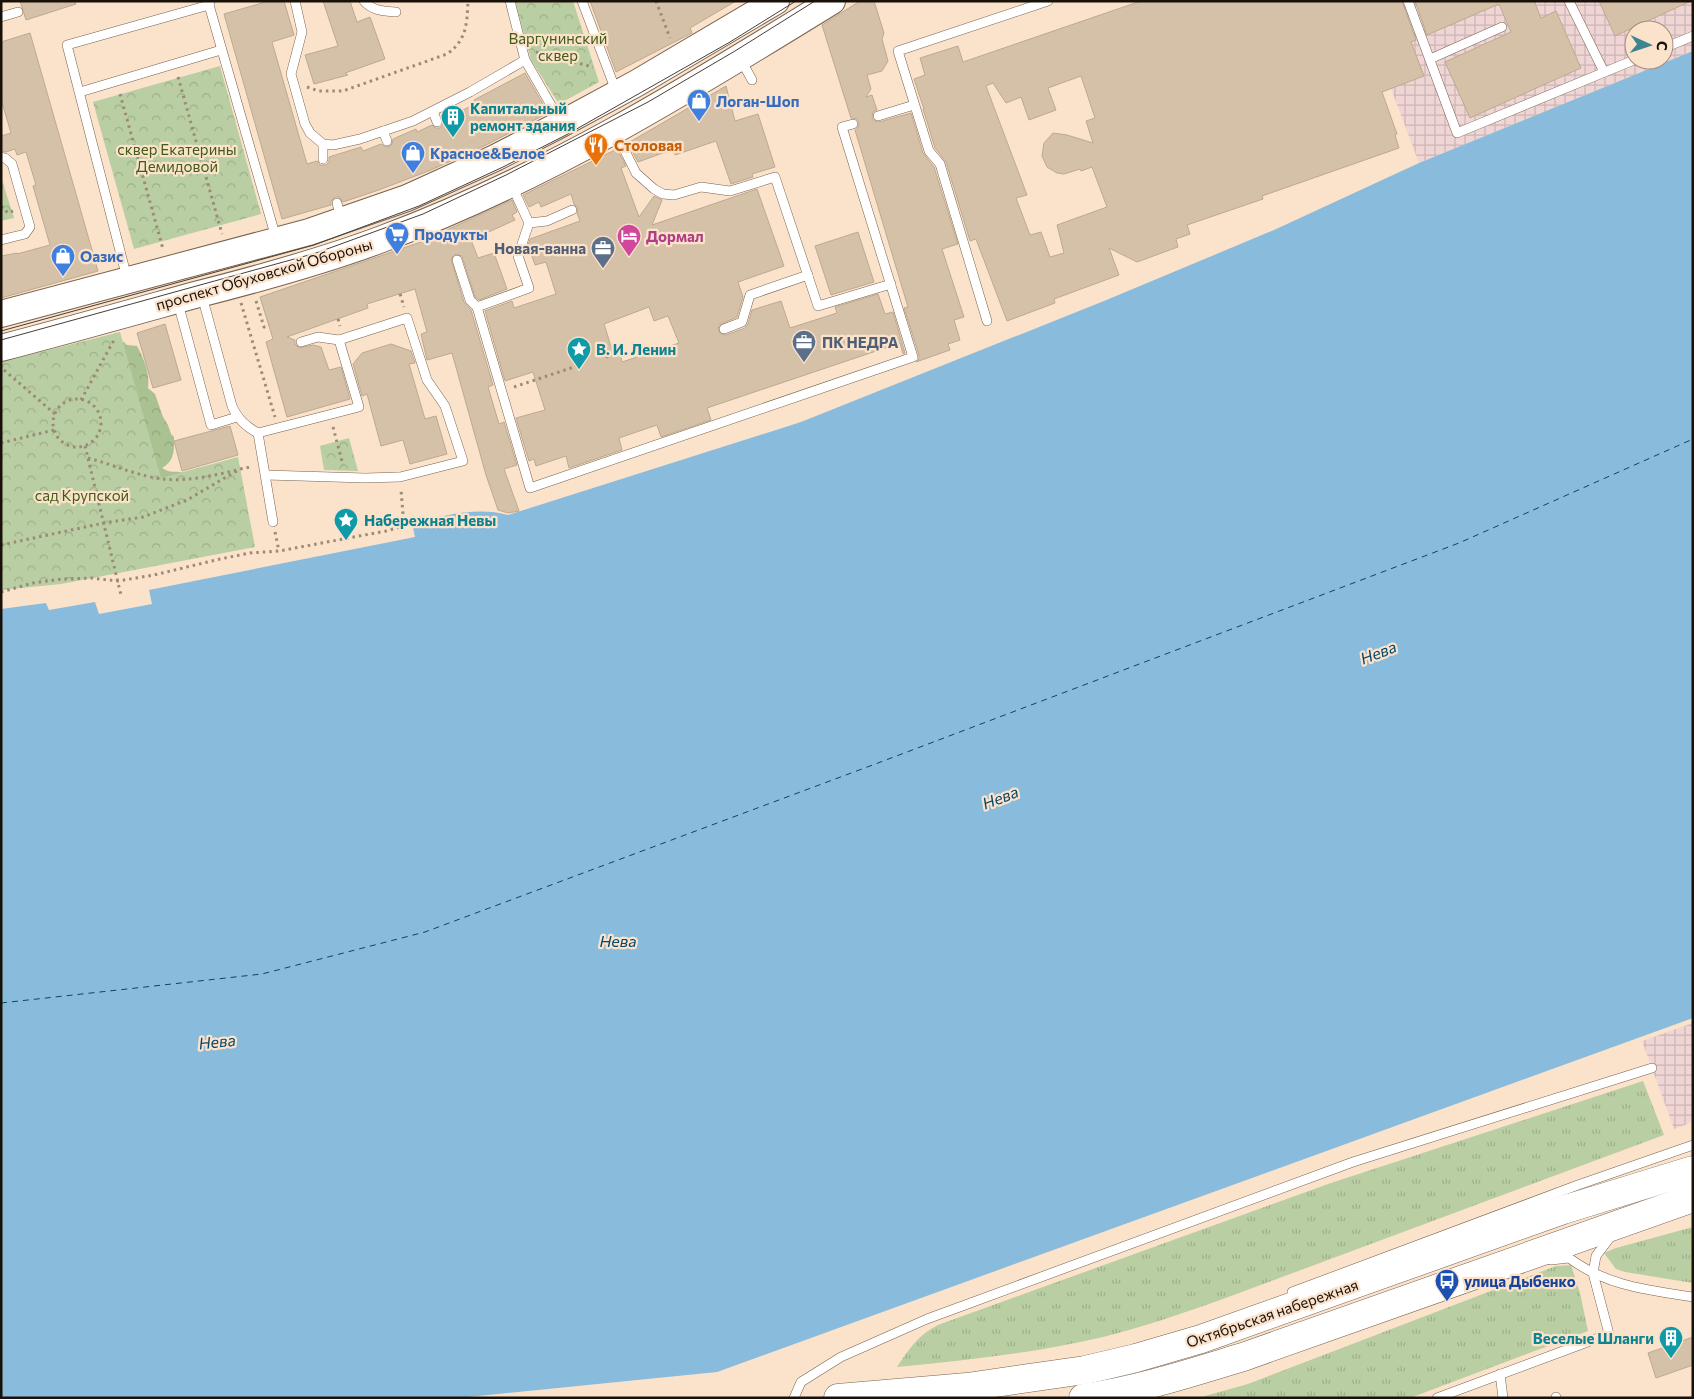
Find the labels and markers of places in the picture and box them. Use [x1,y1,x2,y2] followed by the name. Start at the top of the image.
[686,88,712,122] shop icon: Логан-Шоп
[716,92,799,110] place label: Логан-Шоп
[470,99,576,134] place label: Капитальный ремонт здания
[440,104,466,138] building icon: Капитальный ремонт здания
[583,132,609,166] restaurant icon: Столовая
[614,136,682,154] place label: Столовая
[400,140,426,174] shop icon: Красное&Белое
[430,144,545,162] place label: Красное&Белое
[384,221,410,255] supermarket icon: Продукты
[616,223,642,257] hotel icon: Дормал
[414,225,488,243] place label: Продукты
[646,227,704,245] place label: Дормал
[590,235,616,269] office icon: Новая-ванна
[494,239,586,257] place label: Новая-ванна
[50,243,76,277] shop icon: Оазис
[80,247,123,265] place label: Оазис
[791,329,817,363] office icon: ПК НЕДРА
[822,333,899,351] place label: ПК НЕДРА
[566,336,592,370] place icon: В. И. Ленин
[596,340,676,358] place label: В. И. Ленин
[333,507,359,541] place icon: Набережная Невы
[364,511,496,529] place label: Набережная Невы
[1434,1268,1460,1302] bus stop icon: улица Дыбенко
[1464,1272,1576,1290] place label: улица Дыбенко
[1658,1325,1684,1359] building icon: Веселые Шланги
[1533,1329,1654,1347] place label: Веселые Шланги

